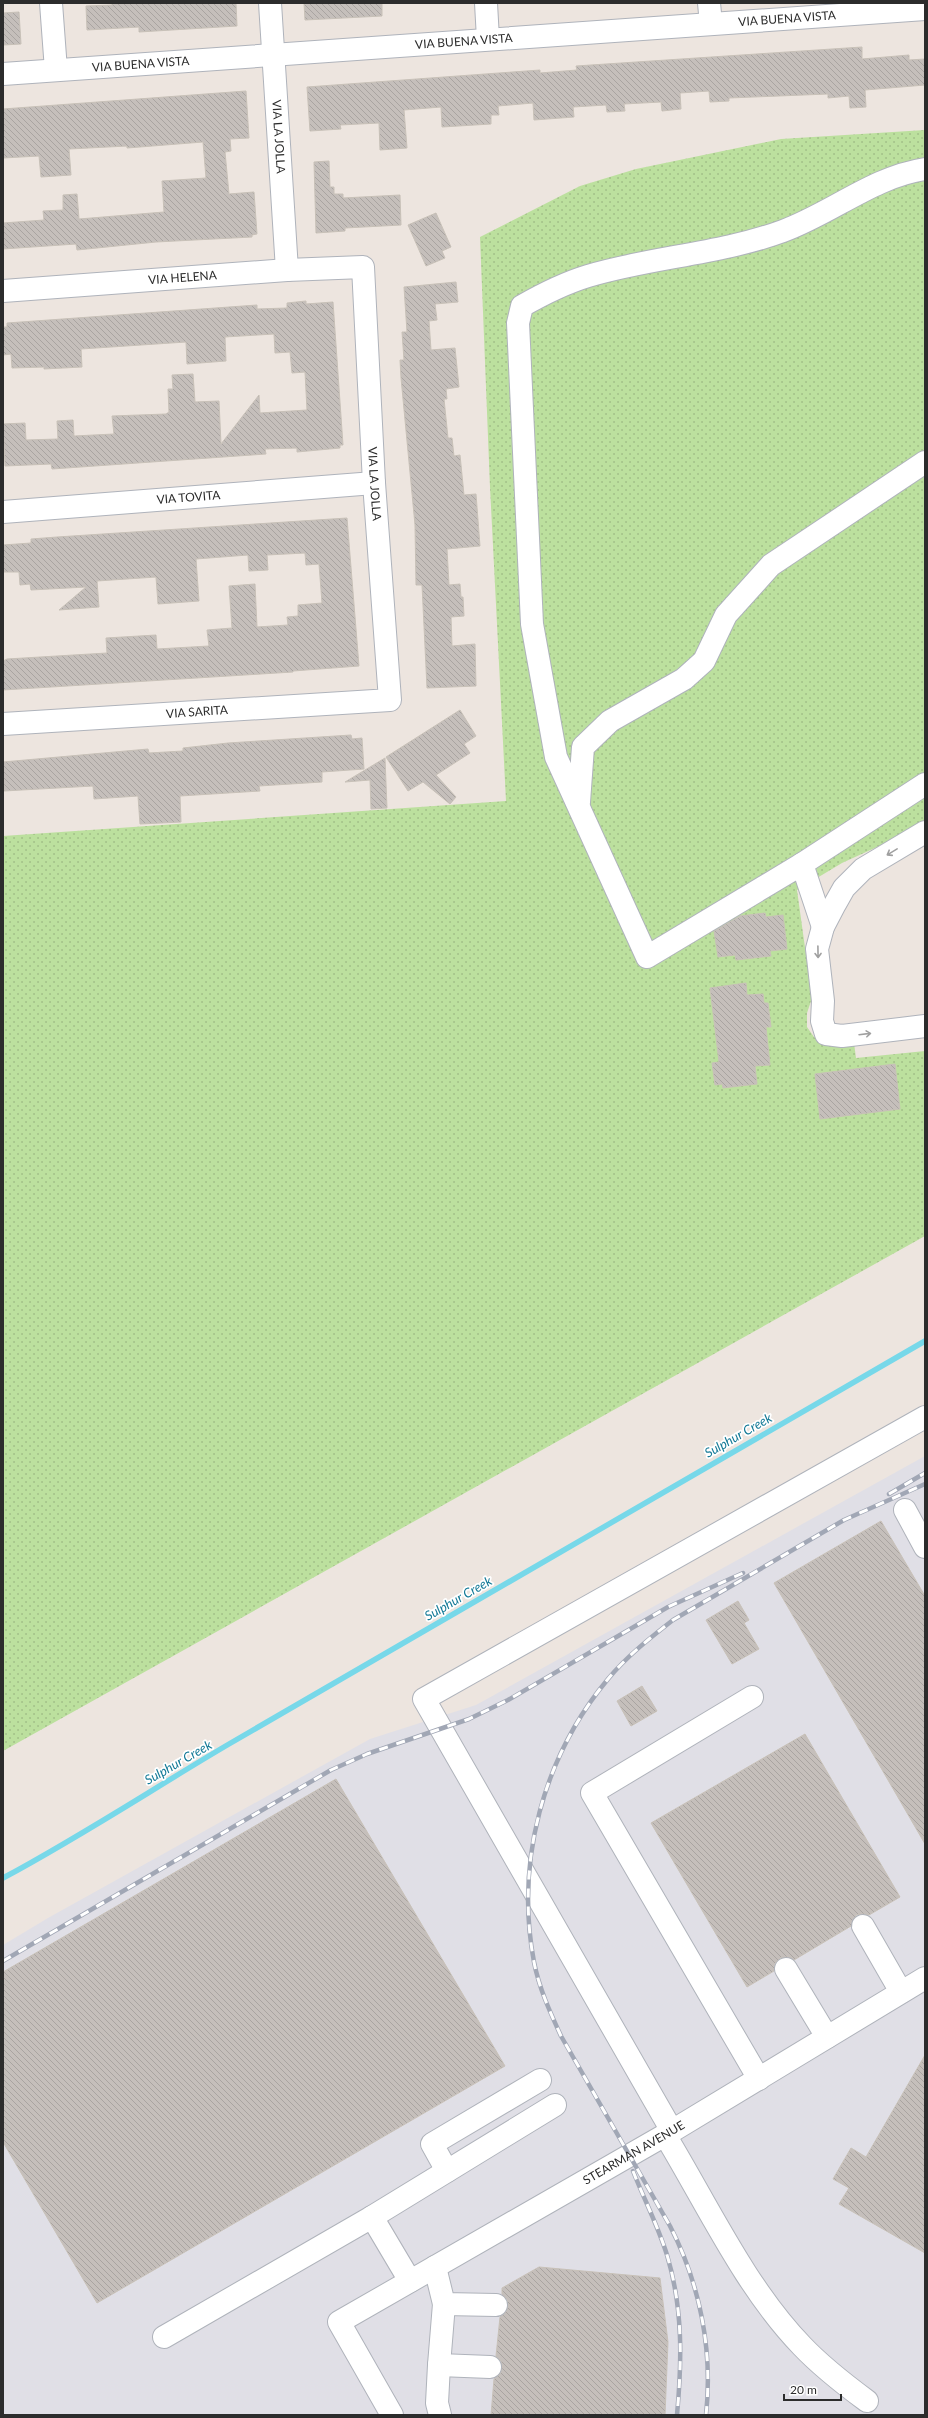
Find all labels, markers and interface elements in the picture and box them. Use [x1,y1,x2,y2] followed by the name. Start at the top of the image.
[738,7,837,29] street label: VIA BUENA VISTA
[415,30,514,52] street label: VIA BUENA VISTA
[91,53,191,75] street label: VIA BUENA VISTA
[269,99,289,175] street label: VIA LA JOLLA
[148,267,218,287] street label: VIA HELENA
[365,446,385,522] street label: VIA LA JOLLA
[156,487,222,507] street label: VIA TOVITA
[166,702,229,721] street label: VIA SARITA
[887,848,898,856] one-way arrow
[815,945,822,958] one-way arrow
[858,1030,871,1037] one-way arrow
[702,1409,775,1461] water label: Sulphur Creek
[422,1572,495,1624] water label: Sulphur Creek
[142,1736,215,1788] water label: Sulphur Creek
[580,2117,687,2187] street label: STEARMAN AVENUE
[784,2376,841,2402] scale bar
[790,2382,817,2397] text: 20 m

